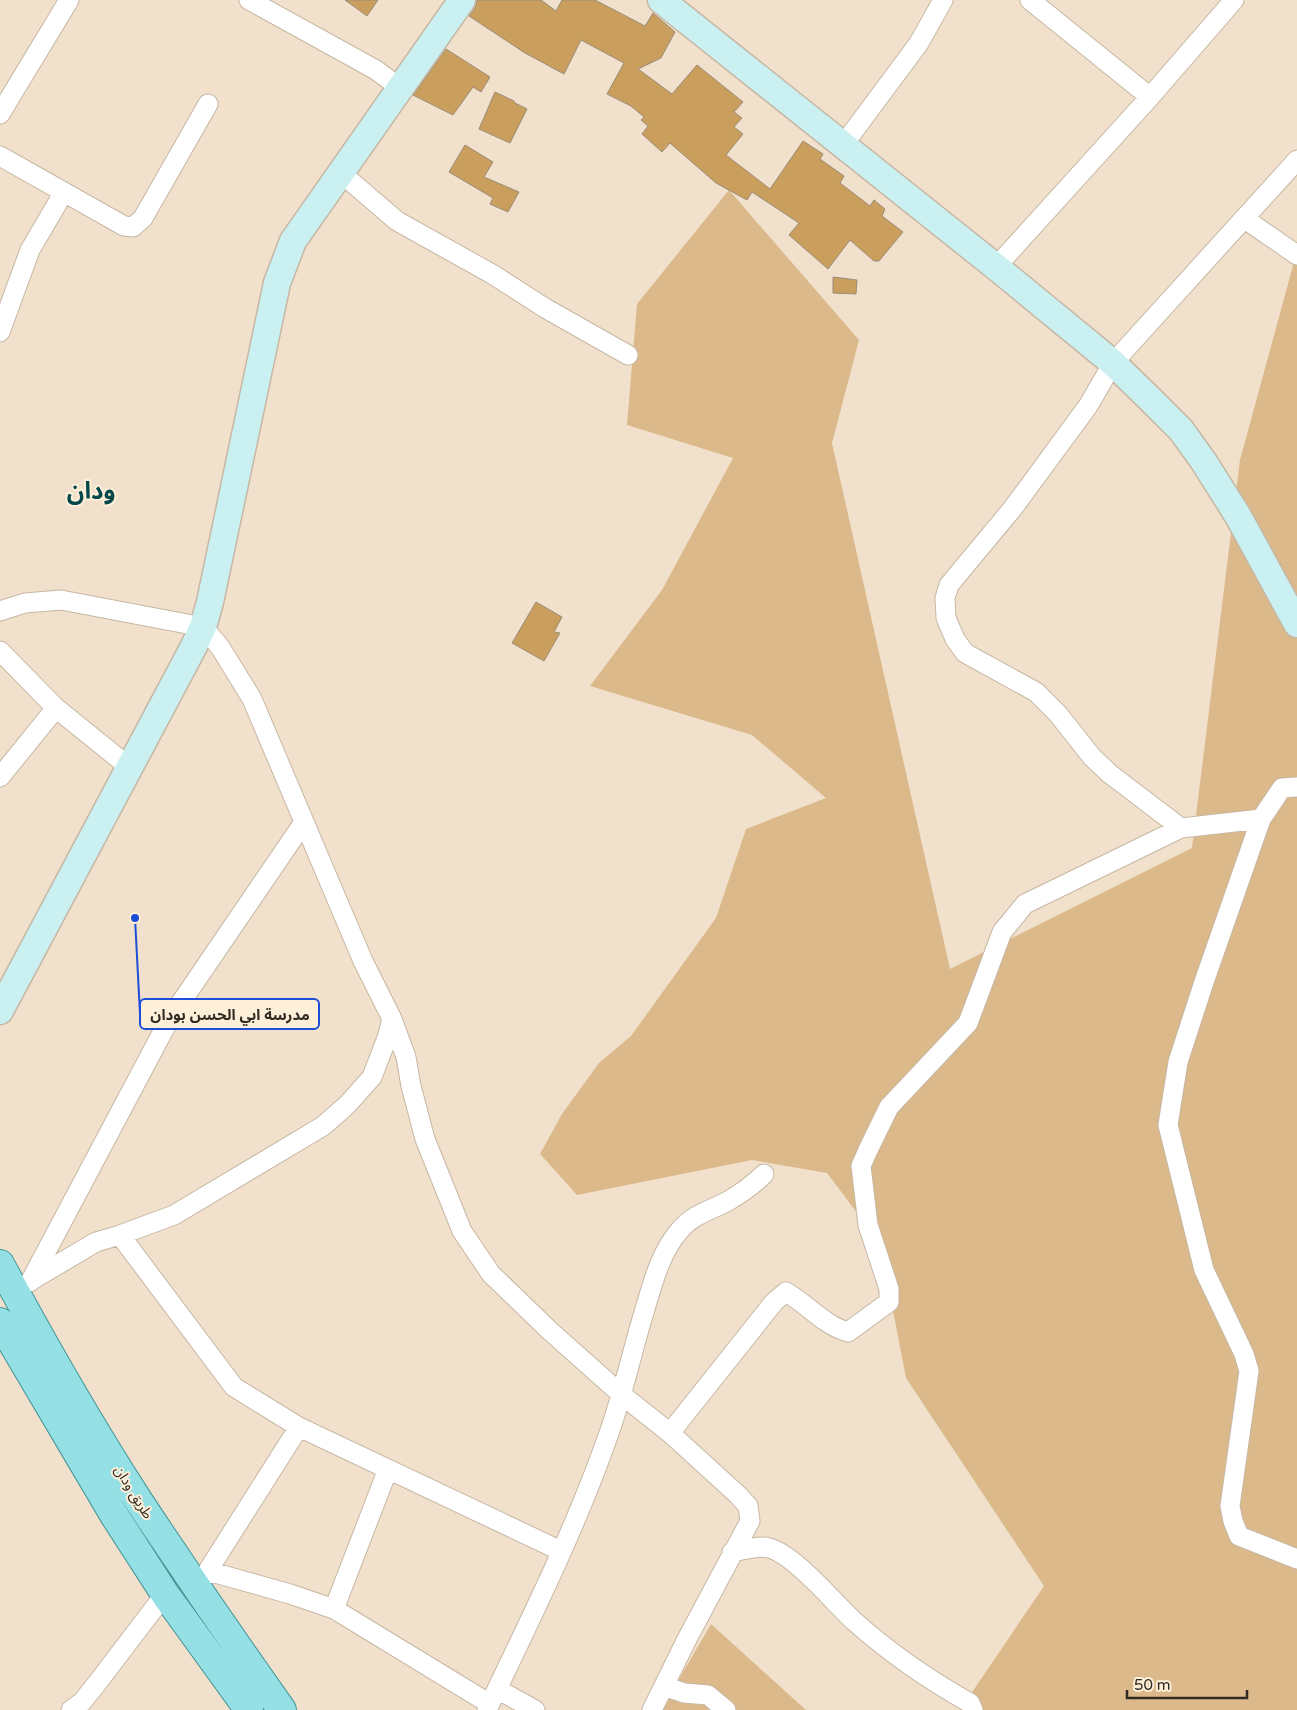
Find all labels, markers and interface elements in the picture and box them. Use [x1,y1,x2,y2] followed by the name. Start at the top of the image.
[67,477,115,506] district label: ودان
[140,999,319,1029] callout: مدرسة ابي الحسن بودان
[150,1006,310,1026] text: مدرسة ابي الحسن بودان
[110,1462,157,1523] street label: طريق ودان
[1127,1668,1247,1700] scale bar
[1134,1676,1171,1694] text: 50 m

